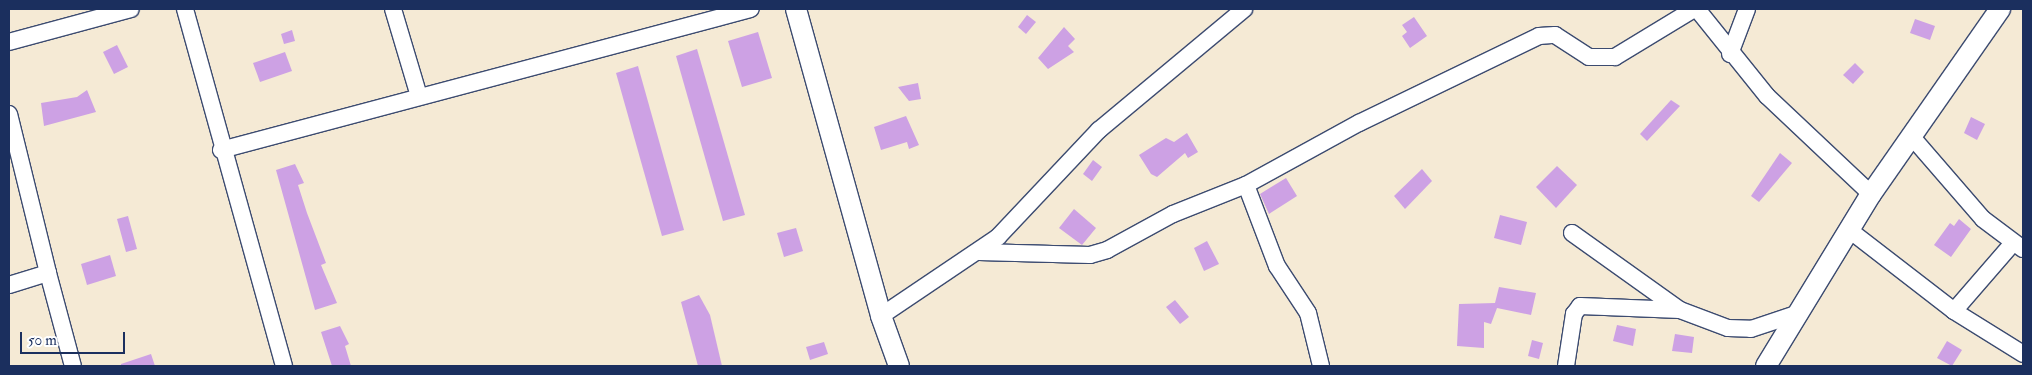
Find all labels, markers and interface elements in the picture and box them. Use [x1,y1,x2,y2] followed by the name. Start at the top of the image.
[22,322,128,354] scale bar
[28,331,57,350] text: 50 m

